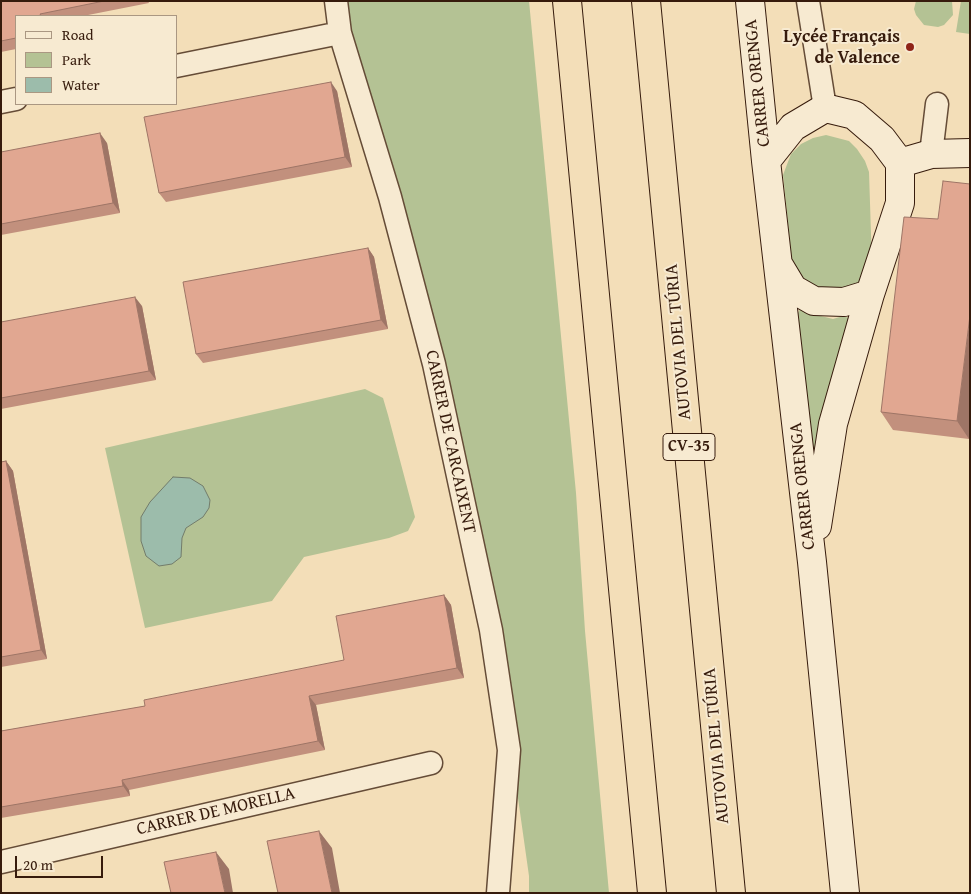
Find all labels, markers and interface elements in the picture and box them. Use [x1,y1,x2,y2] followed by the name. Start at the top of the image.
[15,15,178,105] legend
[741,18,775,148] street label: CARRER ORENGA
[62,24,93,45] text: Road
[783,26,900,68] place label: Lycée Français de Valence
[904,41,916,53] marker: Lycée Français de Valence
[62,49,91,70] text: Park
[62,74,100,95] text: Water
[661,263,697,421] street label: AUTOVIA DEL TÚRIA
[420,348,480,536] street label: CARRER DE CARCAIXENT
[786,421,820,551] street label: CARRER ORENGA
[663,434,715,461] road number: CV-35
[699,667,735,825] street label: AUTOVIA DEL TÚRIA
[135,783,297,841] street label: CARRER DE MORELLA
[18,846,105,878] scale bar
[23,854,53,875] text: 20 m

